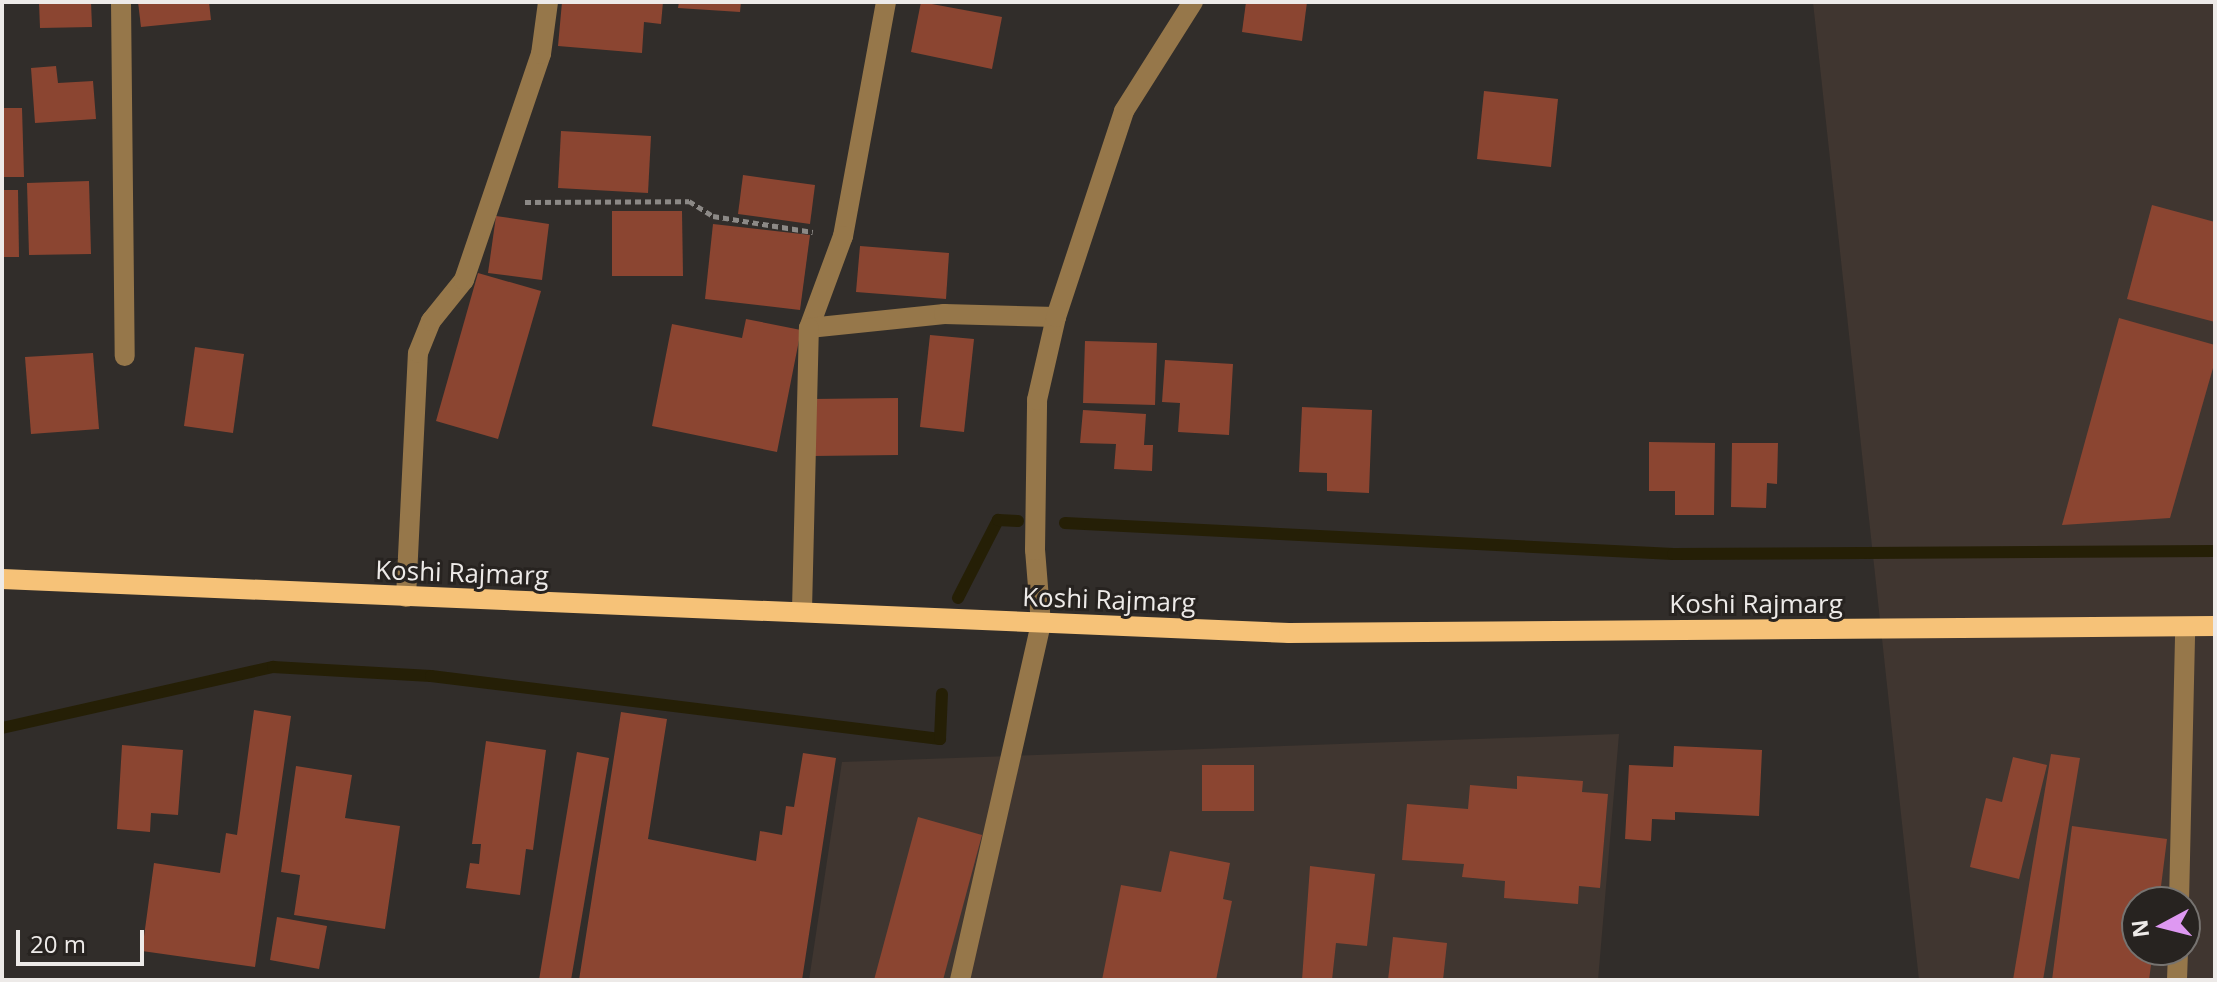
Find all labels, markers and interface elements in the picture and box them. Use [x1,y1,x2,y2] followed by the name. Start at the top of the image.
[375,554,549,592] street label: Koshi Rajmarg
[1022,581,1196,619] street label: Koshi Rajmarg
[1669,588,1843,620] street label: Koshi Rajmarg
[2121,886,2201,966] north arrow
[20,914,148,964] scale bar
[2123,918,2155,939] text: N
[30,927,86,960] text: 20 m

